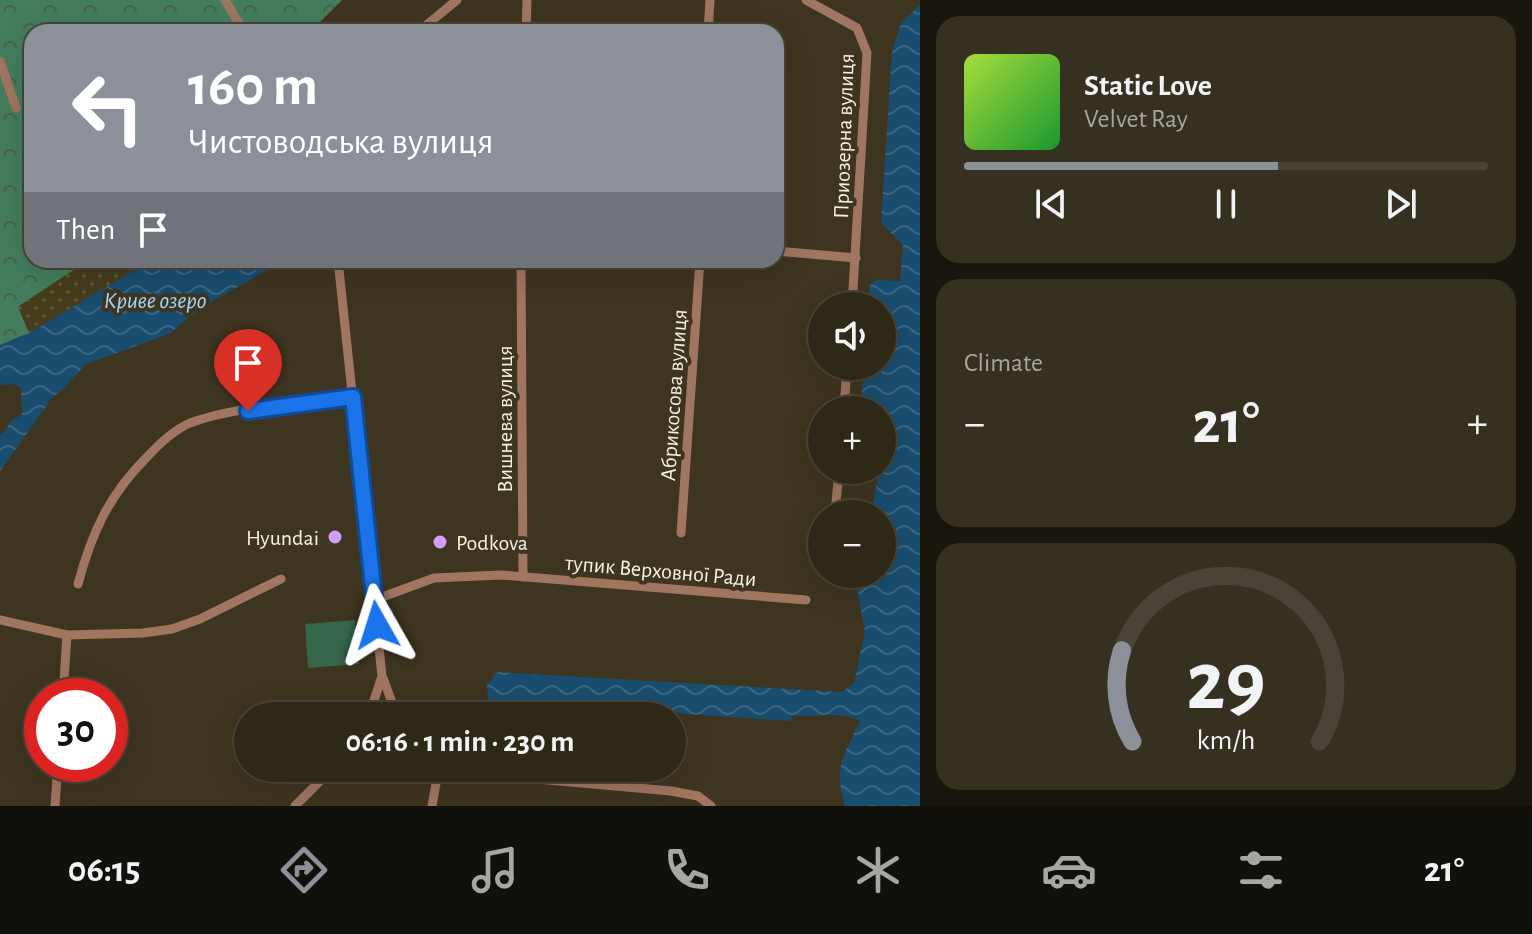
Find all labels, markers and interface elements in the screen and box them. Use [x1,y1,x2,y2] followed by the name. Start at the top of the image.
[830,53,858,219] street label: Приозерна вулиця
[56,56,160,160] icon: left
[188,59,318,115] text: 160 m
[1084,71,1212,101] text: Static Love
[1084,106,1188,132] text: Velvet Ray
[188,124,494,160] text: Чистоводська вулиця
[1029,182,1073,226] icon: previous
[1204,182,1248,226] icon: pause
[1379,182,1423,226] icon: next
[131,208,175,252] icon: arrive
[56,215,115,245] text: Then
[104,289,206,313] water label: Криве озеро
[808,292,896,588] map controls
[808,292,896,380] button: sound
[657,308,691,482] street label: Абрикосова вулиця
[214,329,282,411] pin
[226,341,270,385] icon: arrive
[494,345,516,493] street label: Вишнева вулиця
[964,350,1043,376] text: Climate
[1192,394,1260,454] text: 21°
[808,396,896,484] button: +
[964,402,985,446] text: −
[1467,402,1488,446] text: +
[808,500,896,588] button: −
[246,527,319,549] place label: Hyundai
[326,528,344,546] marker: Hyundai
[456,532,528,554] place label: Podkova
[431,533,449,551] marker: Podkova
[564,552,757,590] street label: тупик Верховної Ради
[335,583,419,667] position arrow
[1186,641,1266,725] text: 29
[24,678,128,782] speed limit sign: 30
[346,727,574,757] text: 06:16 · 1 min · 230 m
[1197,727,1255,756] text: km/h
[276,842,332,898] icon: directions
[467,842,523,898] icon: music
[659,842,715,898] icon: phone
[850,842,906,898] icon: climate
[1041,842,1097,898] icon: car
[1233,842,1289,898] icon: filters
[68,852,141,888] text: 06:15
[1424,852,1464,888] text: 21°

